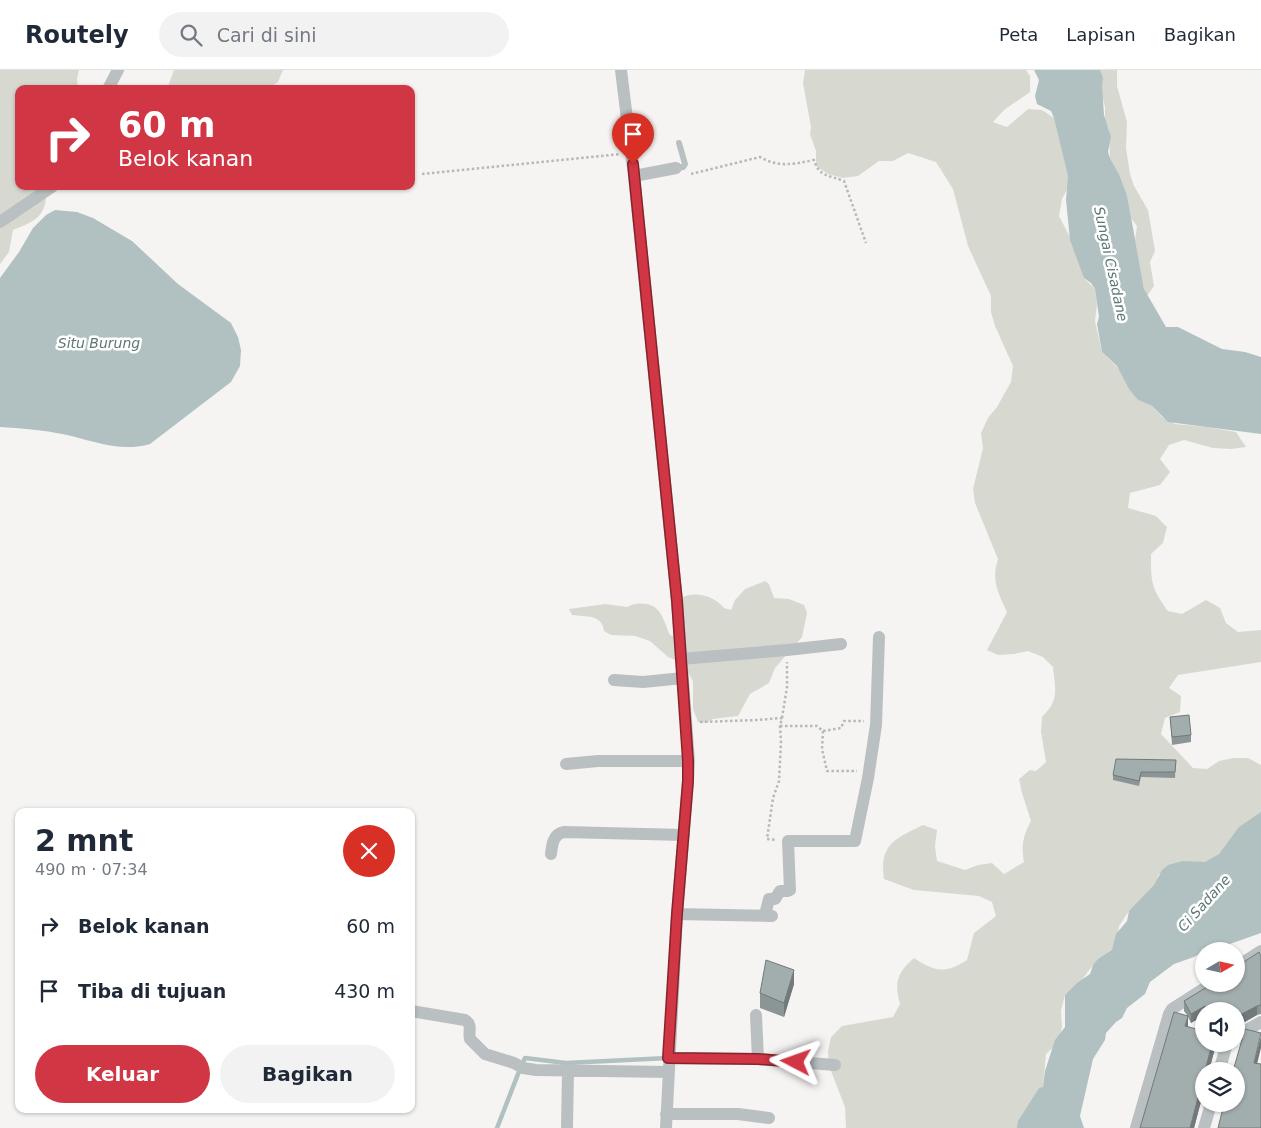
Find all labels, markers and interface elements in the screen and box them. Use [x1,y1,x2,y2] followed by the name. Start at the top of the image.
[159,12,509,57] search box
[25,21,129,49] text: Routely
[177,21,205,49] icon: search
[217,24,317,46] text: Cari di sini
[999,24,1038,45] text: Peta
[1066,24,1136,45] text: Lapisan
[1164,24,1236,45] text: Bagikan
[35,105,100,170] icon: right
[118,105,215,145] text: 60 m
[612,113,654,164] pin
[619,120,647,148] icon: arrive
[118,146,253,171] text: Belok kanan
[1091,205,1131,323] water label: Sungai Cisadane
[58,335,140,351] water label: Situ Burung
[35,823,133,858] text: 2 mnt
[343,825,395,877] button: close
[35,860,148,879] text: 490 m · 07:34
[1174,871,1234,935] water label: Ci Sadane
[35,912,63,940] icon: right
[78,915,210,937] text: Belok kanan
[346,915,395,937] text: 60 m
[1195,942,1245,992] north arrow
[1195,942,1245,1112] map controls
[35,977,63,1005] icon: arrive
[78,980,226,1002] text: Tiba di tujuan
[334,980,395,1002] text: 430 m
[1195,1002,1245,1052] button: sound
[769,1035,821,1087] position arrow
[35,1045,210,1103] button: Keluar
[220,1045,395,1103] button: Bagikan
[1195,1062,1245,1112] button: layers

